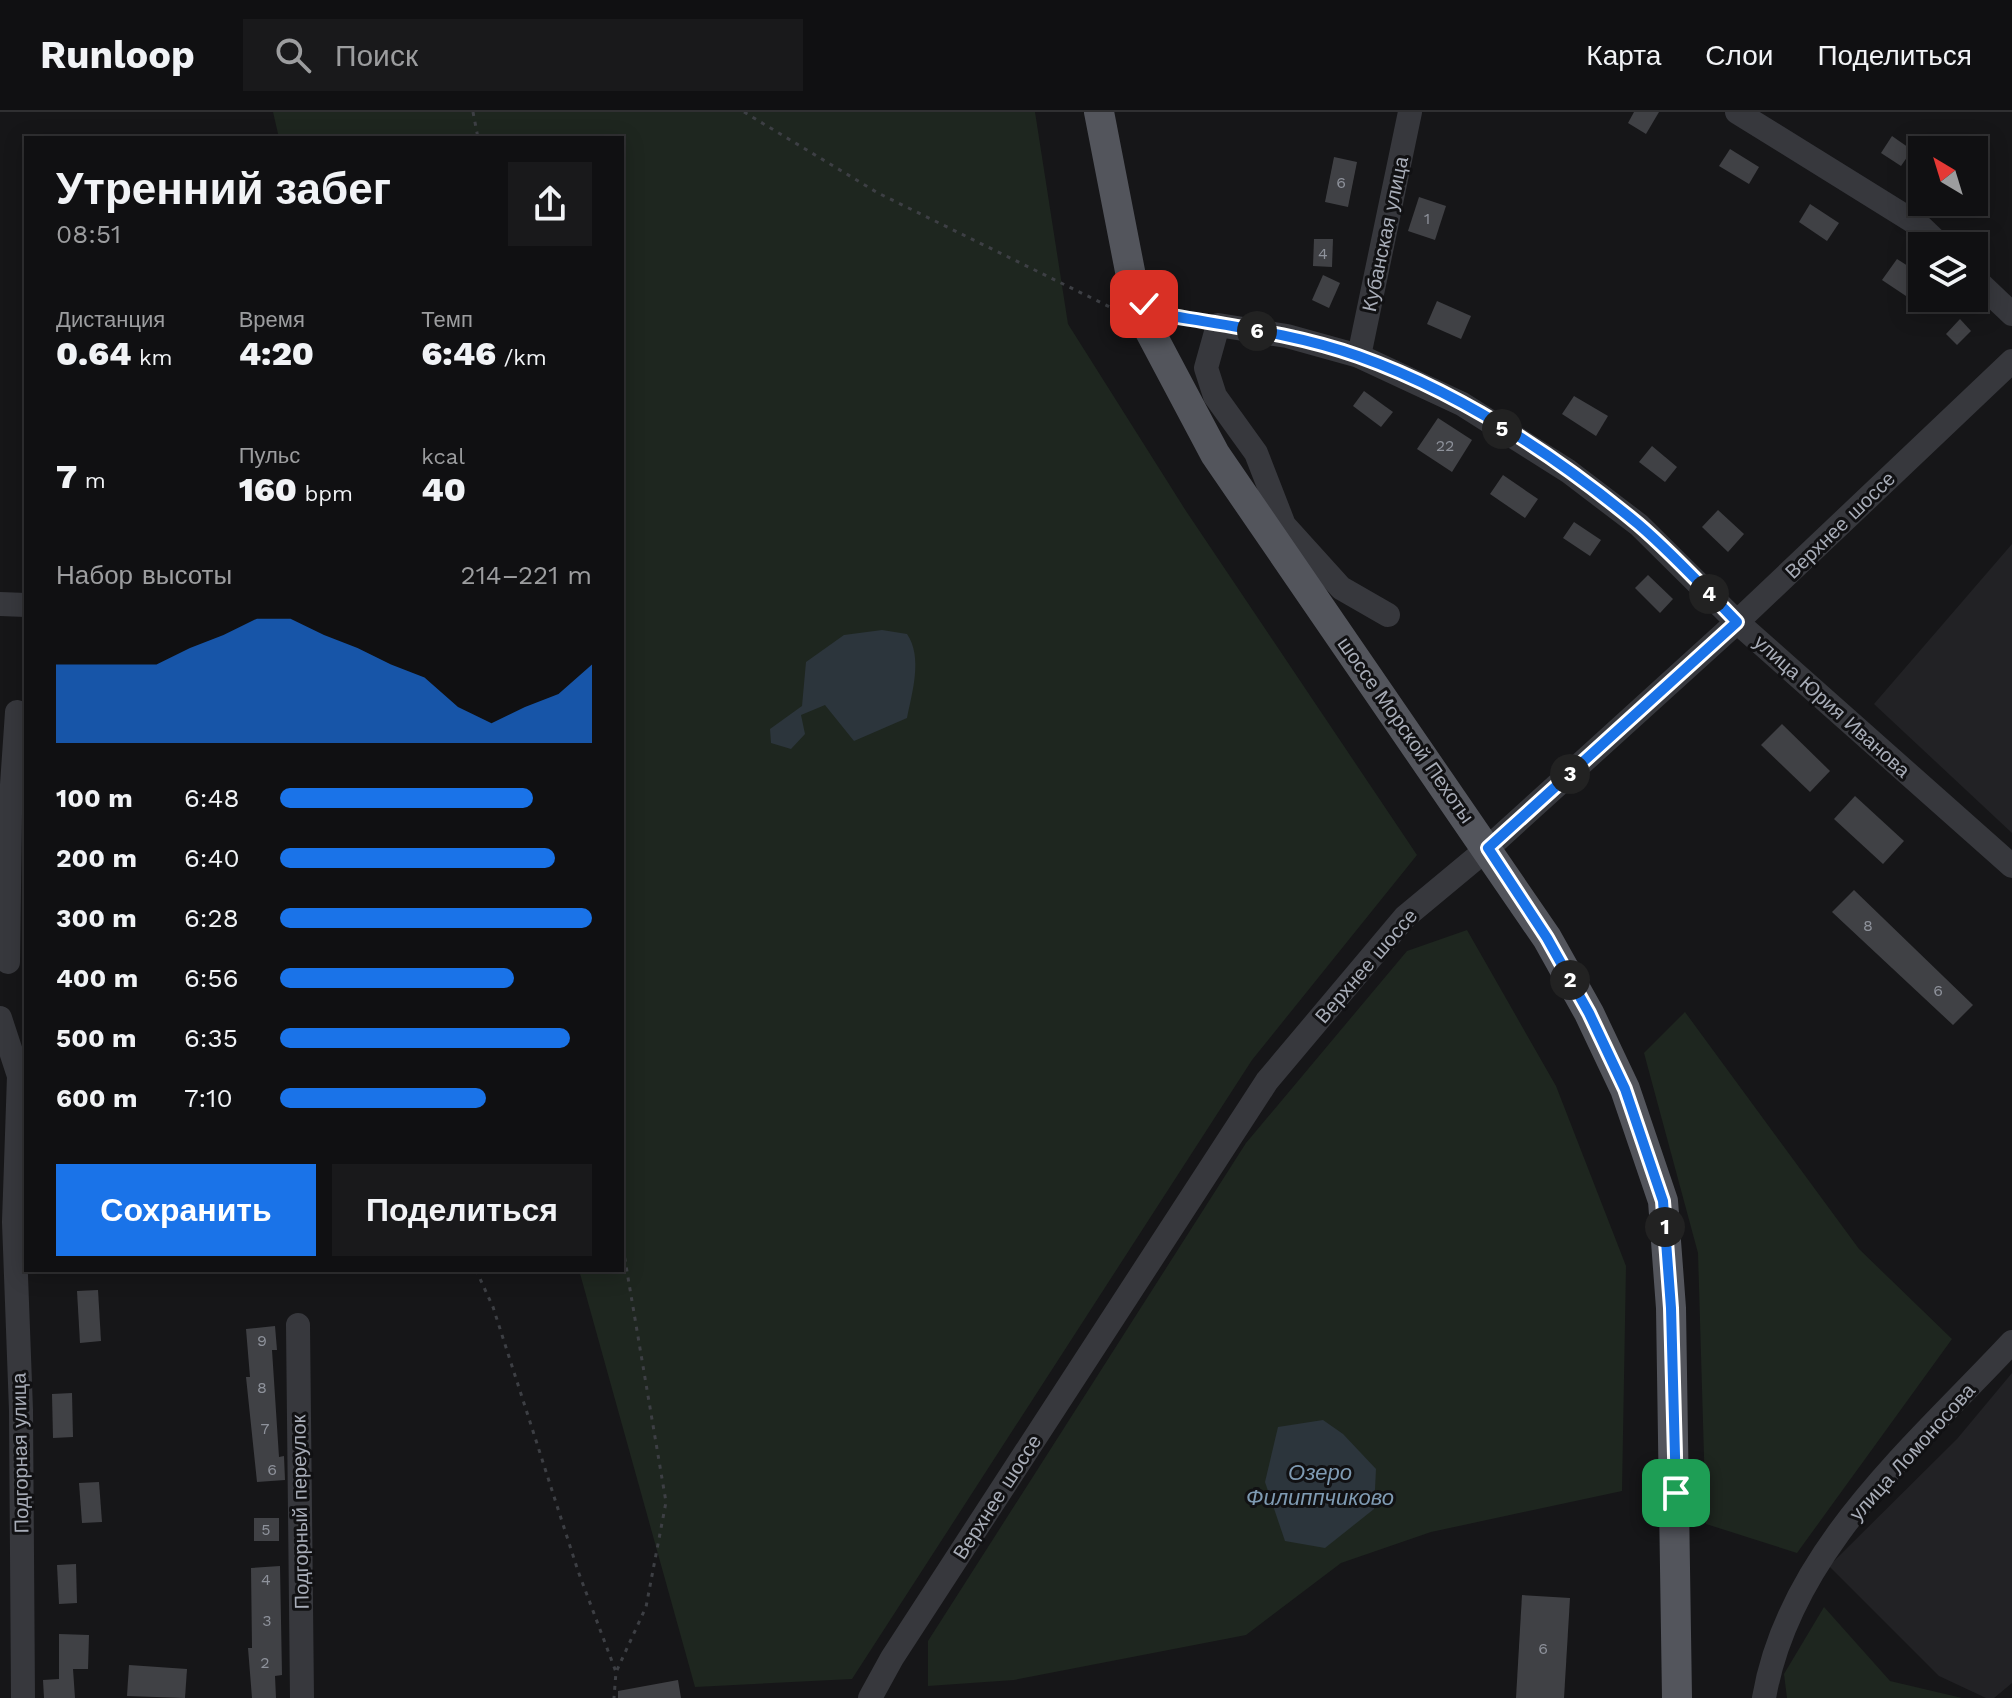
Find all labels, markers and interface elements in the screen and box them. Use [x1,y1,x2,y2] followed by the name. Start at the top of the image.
[243,19,803,91] search box
[40,33,195,77] text: Runloop
[271,33,315,77] icon: search
[335,38,418,73] text: Поиск
[1586,39,1661,72] text: Карта
[1705,39,1773,72] text: Слои
[1817,39,1972,72] text: Поделиться
[1908,136,1988,216] north arrow
[1908,136,1988,312] map controls
[1357,153,1413,314] street label: Кубанская улица
[508,162,592,246] button: share
[56,163,391,215] text: Утренний забег
[1336,173,1346,192] house number: 6
[1424,209,1430,228] house number: 1
[56,219,121,249] text: 08:51
[1908,232,1988,312] button: layers
[1318,244,1328,263] house number: 4
[1110,270,1178,338] pin
[1122,282,1166,326] icon: check
[56,307,165,332] text: Дистанция
[239,307,305,332] text: Время
[421,307,473,332] text: Темп
[1237,311,1277,351] pin: 6
[1250,318,1264,343] text: 6
[56,333,132,373] text: 0.64
[239,333,314,373] text: 4:20
[421,333,496,373] text: 6:46
[132,345,172,370] text: km
[496,345,547,370] text: /km
[1482,409,1522,449] pin: 5
[1496,416,1508,441] text: 5
[1436,436,1454,455] house number: 22
[239,443,300,468] text: Пульс
[421,444,465,469] text: kcal
[56,456,77,496] text: 7
[1780,466,1900,584] street label: Верхнее шоссе
[77,468,106,493] text: m
[239,469,297,509] text: 160
[421,469,466,509] text: 40
[297,481,353,506] text: bpm
[56,560,232,590] text: Набор высоты
[460,560,592,590] text: 214–221 m
[1689,574,1729,614] pin: 4
[1702,581,1716,606] text: 4
[1749,630,1916,783] street label: улица Юрия Иванова
[1333,632,1479,828] street label: шоссе Морской Пехоты
[1550,754,1590,794] pin: 3
[1563,761,1577,786] text: 3
[56,783,133,813] text: 100 m
[184,783,239,813] text: 6:48
[56,843,137,873] text: 200 m
[184,843,240,873] text: 6:40
[56,903,137,933] text: 300 m
[184,903,239,933] text: 6:28
[1310,904,1422,1028] street label: Верхнее шоссе
[1863,916,1873,935] house number: 8
[1550,960,1590,1000] pin: 2
[56,963,138,993] text: 400 m
[184,963,238,993] text: 6:56
[1563,967,1577,992] text: 2
[1933,981,1943,1000] house number: 6
[56,1023,137,1053] text: 500 m
[184,1023,238,1053] text: 6:35
[56,1083,137,1113] text: 600 m
[184,1083,233,1113] text: 7:10
[56,1164,316,1256] button: Сохранить
[332,1164,592,1256] button: Поделиться
[1645,1207,1685,1247] pin: 1
[1660,1214,1670,1239] text: 1
[257,1331,267,1350] house number: 9
[7,1372,33,1534] street label: Подгорная улица
[257,1378,267,1397] house number: 8
[1844,1378,1980,1525] street label: улица Ломоносова
[286,1414,314,1609] street label: Подгорный переулок
[261,1419,270,1438] house number: 7
[948,1430,1046,1564] street label: Верхнее шоссе
[1642,1459,1710,1527] pin
[267,1460,277,1479] house number: 6
[1246,1460,1394,1510] water label: Озеро Филиппчиково
[1654,1471,1698,1515] icon: arrive
[261,1520,271,1539] house number: 5
[261,1570,271,1589] house number: 4
[262,1611,272,1630] house number: 3
[1538,1639,1548,1658] house number: 6
[260,1653,270,1672] house number: 2

